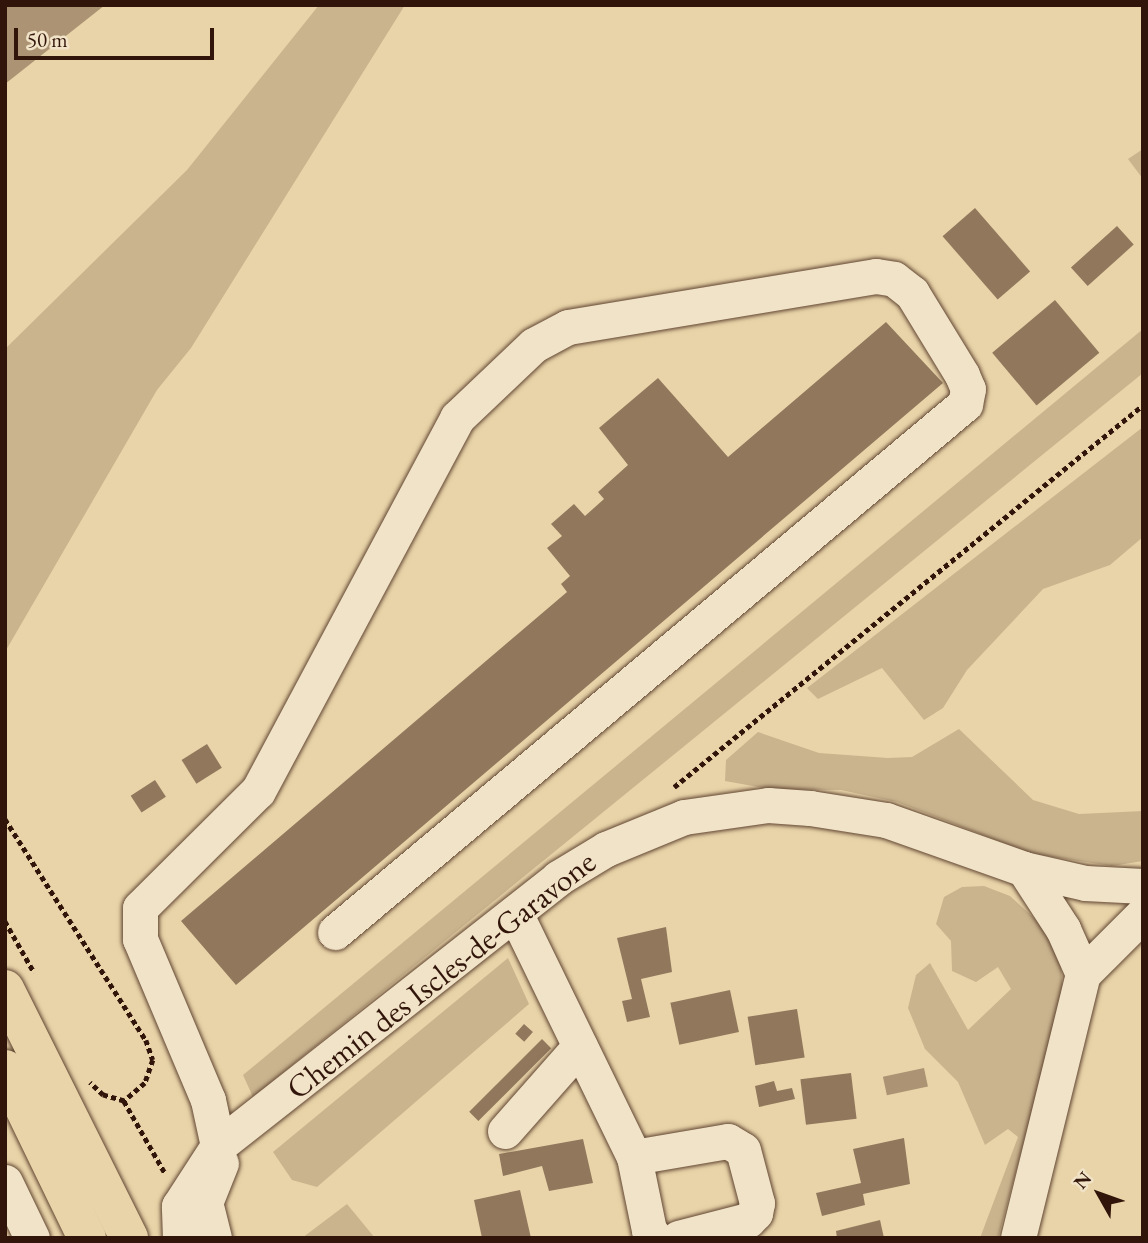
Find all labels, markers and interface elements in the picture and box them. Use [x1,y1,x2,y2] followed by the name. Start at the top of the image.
[18,14,217,58] scale bar
[27,26,68,53] text: 50 m
[279,842,603,1108] street label: Chemin des Iscles-de-Garavone
[1064,1159,1134,1229] north arrow
[1068,1166,1097,1194] text: N

